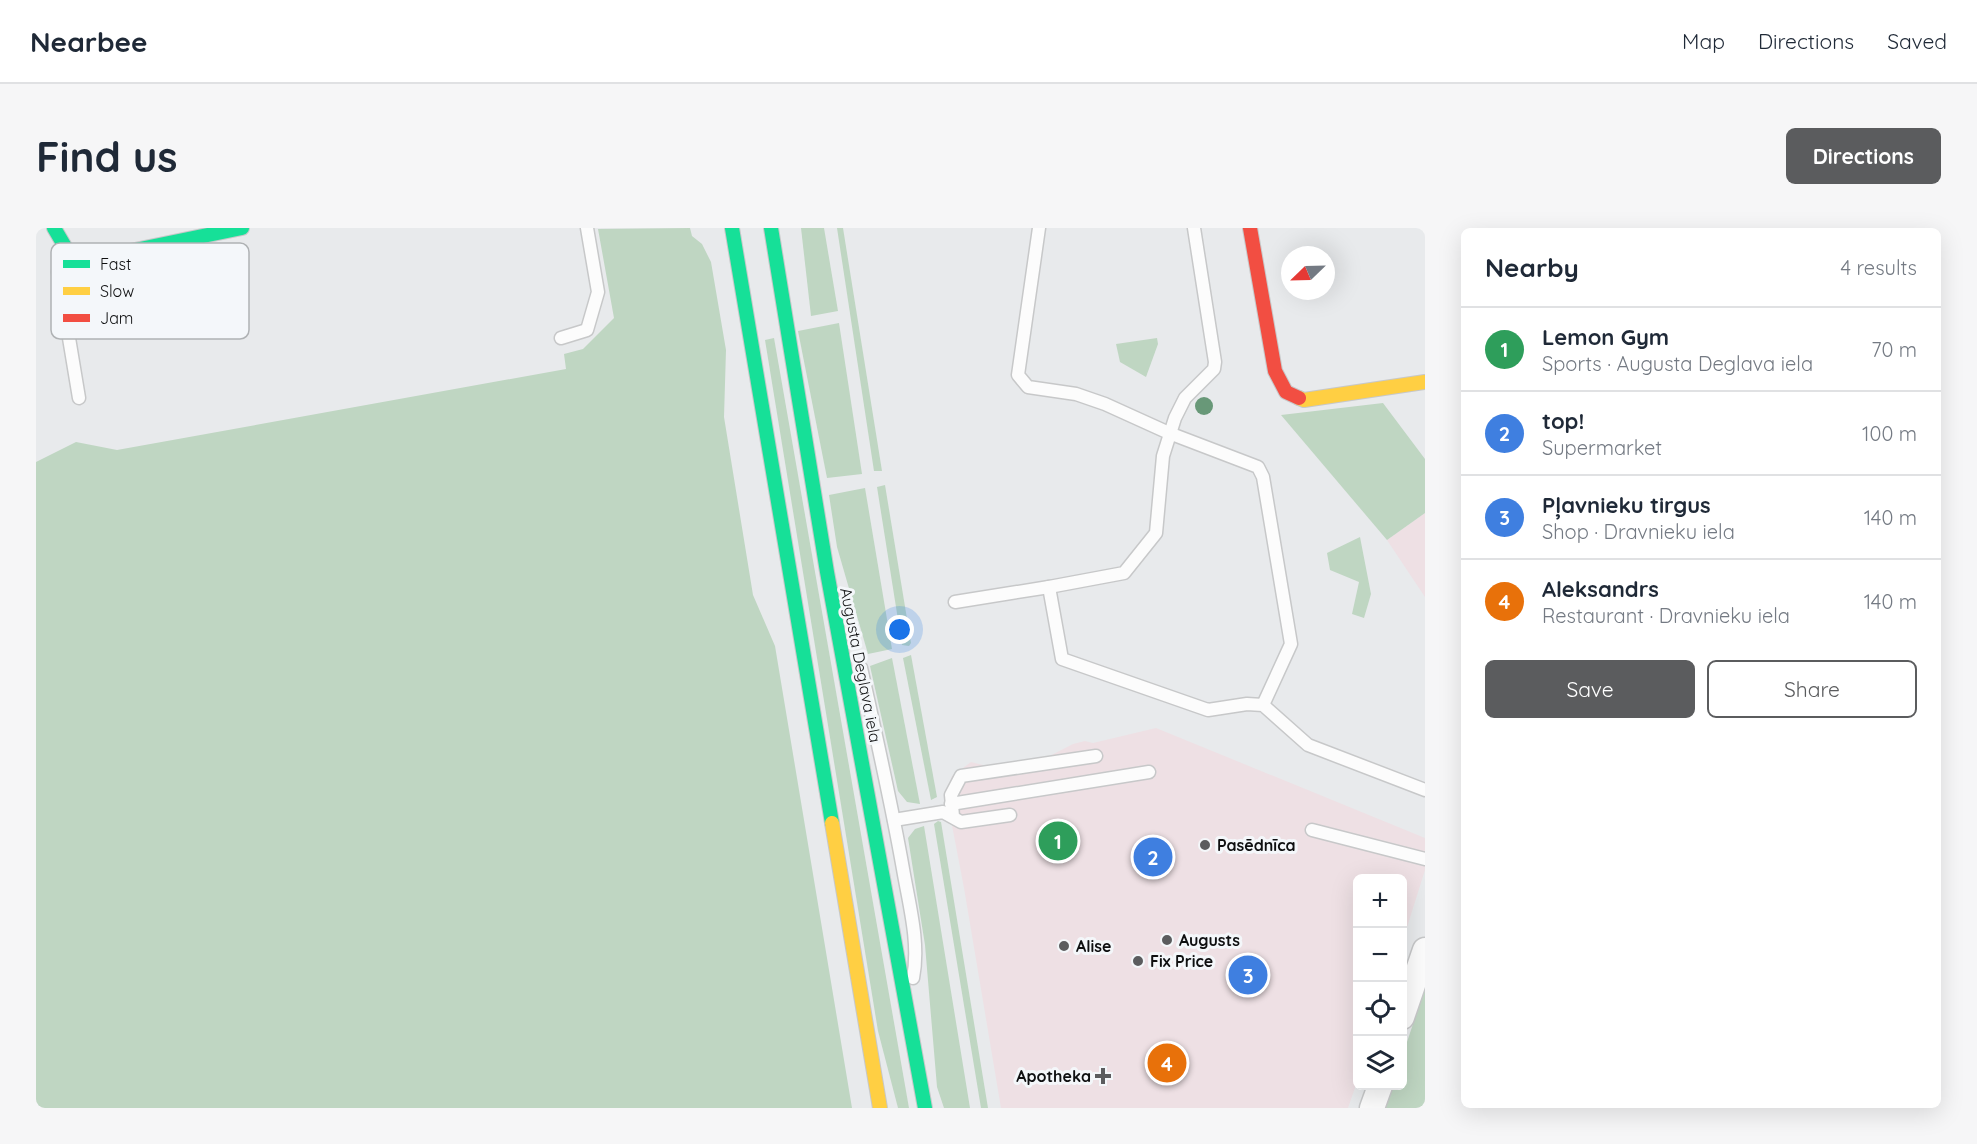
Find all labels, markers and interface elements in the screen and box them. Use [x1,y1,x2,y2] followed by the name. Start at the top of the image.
[30,24,148,59] text: Nearbee
[1682,28,1725,54] text: Map
[1758,28,1854,54] text: Directions
[1887,28,1947,54] text: Saved
[1786,128,1941,184] button: Directions
[36,130,178,183] text: Find us
[51,243,249,339] legend
[1281,246,1335,300] north arrow
[1485,251,1579,284] text: Nearby
[100,254,131,274] text: Fast
[1841,255,1917,280] text: 4 results
[100,281,134,301] text: Slow
[100,308,133,328] text: Jam
[1542,323,1669,351] text: Lemon Gym
[1501,337,1508,362] text: 1
[1871,337,1917,362] text: 70 m
[1542,351,1813,376] text: Sports · Augusta Deglava iela
[1542,407,1584,435] text: top!
[1499,421,1510,446] text: 2
[1862,421,1917,446] text: 100 m
[1542,435,1662,460] text: Supermarket
[1542,491,1711,519] text: Pļavnieku tirgus
[1499,505,1510,530] text: 3
[1864,505,1917,530] text: 140 m
[1542,519,1735,544] text: Shop · Dravnieku iela
[1542,575,1659,603] text: Aleksandrs
[836,586,886,744] street label: Augusta Deglava iela
[1499,589,1510,614] text: 4
[1864,589,1917,614] text: 140 m
[1542,603,1790,628] text: Restaurant · Dravnieku iela
[885,615,914,644] your location
[1485,660,1695,718] button: Save
[1707,660,1917,718] button: Share
[1038,818,1078,864] pin: 1
[1134,834,1172,880] pin: 2
[1217,835,1296,855] place label: Pasēdnīca
[1198,838,1212,852] marker: Pasēdnīca
[1353,874,1407,1090] map controls
[1353,874,1407,928] button: +
[1353,928,1407,982] button: −
[1179,930,1240,950] place label: Augusts
[1160,933,1174,947] marker: Augusts
[1076,936,1111,956] place label: Alise
[1057,939,1071,953] marker: Alise
[1150,951,1213,971] place label: Fix Price
[1228,952,1268,998] pin: 3
[1131,954,1145,968] marker: Fix Price
[1353,982,1407,1036] button: locate
[1353,1036,1407,1090] button: layers
[1148,1040,1186,1086] pin: 4
[1016,1066,1091,1086] place label: Apotheka
[1096,1069,1110,1083] marker: Apotheka

